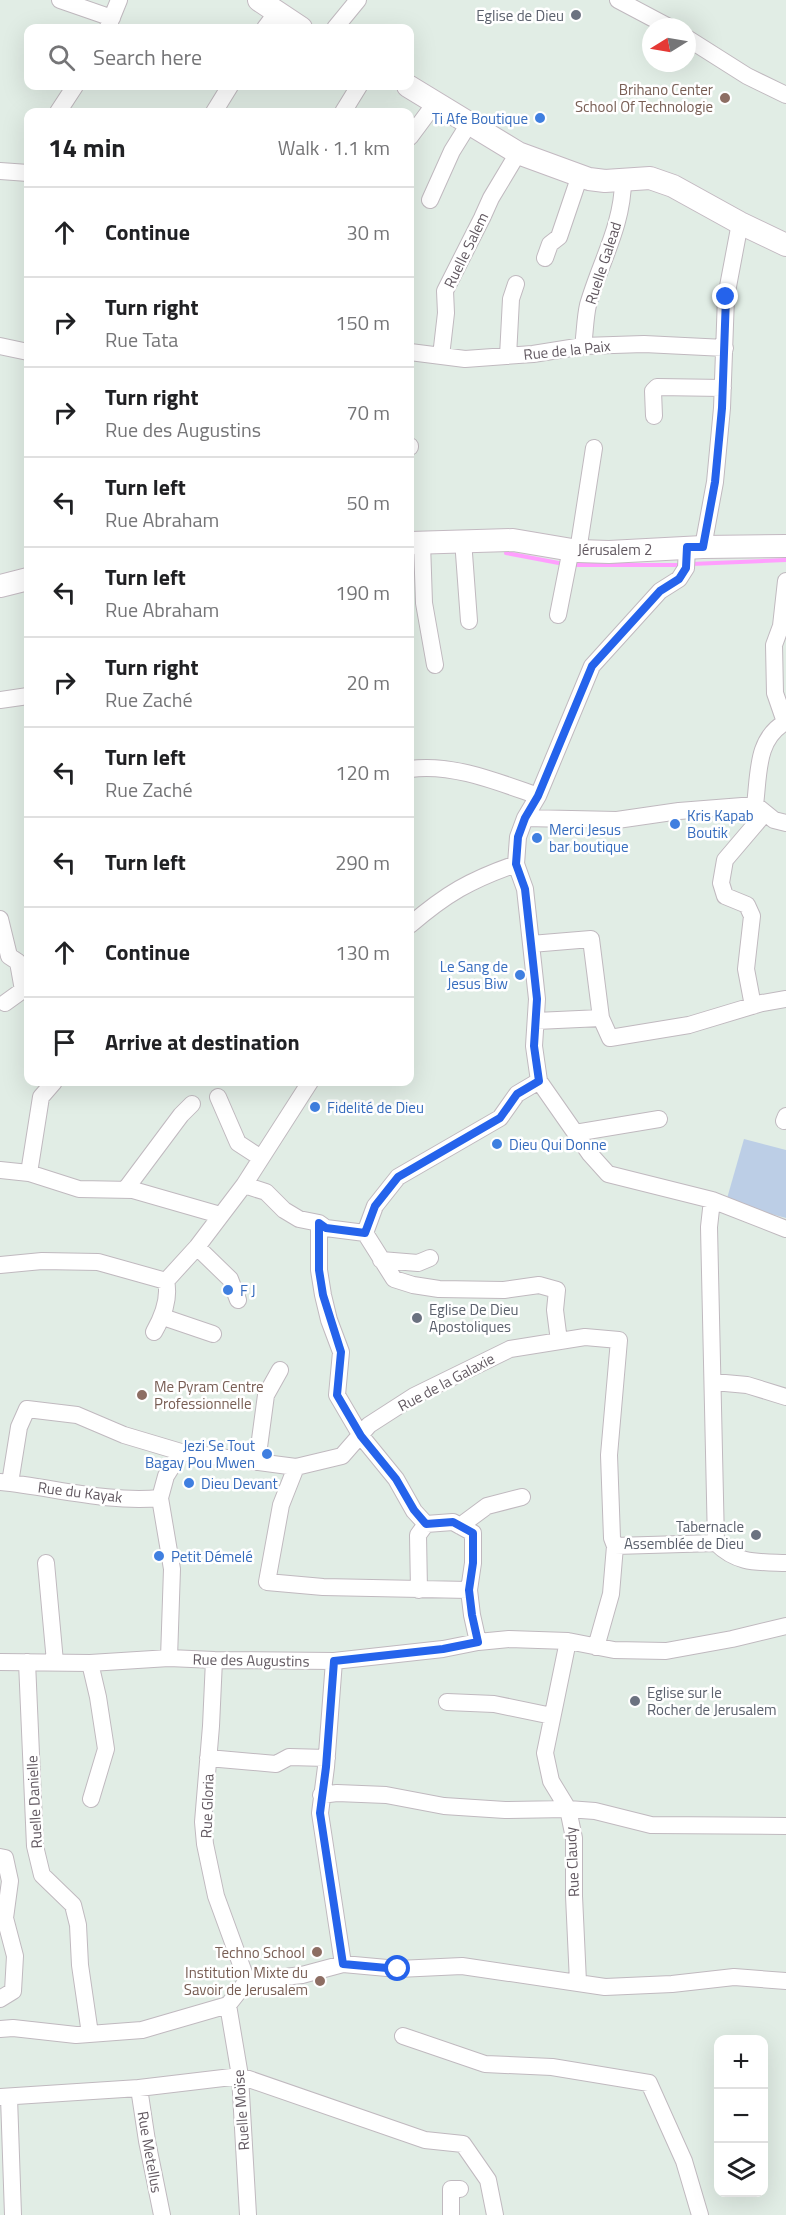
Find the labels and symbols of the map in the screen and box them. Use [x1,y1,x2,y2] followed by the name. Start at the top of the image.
[476,4,564,27] place label: Eglise de Dieu
[569,8,583,22] marker: Eglise de Dieu
[642,18,696,72] north arrow
[575,78,713,118] place label: Brihano Center School Of Technologie
[718,91,732,105] marker: Brihano Center School Of Technologie
[432,107,528,130] place label: Ti Afe Boutique
[533,111,547,125] marker: Ti Afe Boutique
[438,208,494,292] street label: Ruelle Salem
[579,219,627,307] street label: Ruelle Galead
[712,283,738,309] route end
[522,334,612,366] street label: Rue de la Paix
[578,538,652,561] street label: Jérusalem 2
[687,804,754,844] place label: Kris Kapab Boutik
[668,817,682,831] marker: Kris Kapab Boutik
[549,818,629,858] place label: Merci Jesus bar boutique
[530,831,544,845] marker: Merci Jesus bar boutique
[440,955,508,995] place label: Le Sang de Jesus Biw
[513,968,527,982] marker: Le Sang de Jesus Biw
[327,1096,424,1119] place label: Fidelité de Dieu
[308,1100,322,1114] marker: Fidelité de Dieu
[509,1133,607,1156] place label: Dieu Qui Donne
[490,1137,504,1151] marker: Dieu Qui Donne
[240,1279,256,1302] place label: F J
[221,1283,235,1297] marker: F J
[429,1298,518,1338] place label: Eglise De Dieu Apostoliques
[410,1311,424,1325] marker: Eglise De Dieu Apostoliques
[394,1347,498,1417] street label: Rue de la Galaxie
[154,1375,264,1415] place label: Me Pyram Centre Professionnelle
[135,1388,149,1402] marker: Me Pyram Centre Professionnelle
[145,1434,256,1474] place label: Jezi Se Tout Bagay Pou Mwen
[260,1447,274,1461] marker: Jezi Se Tout Bagay Pou Mwen
[201,1472,279,1495] place label: Dieu Devant
[36,1475,124,1509] street label: Rue du Kayak
[182,1476,196,1490] marker: Dieu Devant
[624,1515,744,1555] place label: Tabernacle Assemblée de Dieu
[749,1528,763,1542] marker: Tabernacle Assemblée de Dieu
[171,1545,253,1568] place label: Petit Démelé
[152,1549,166,1563] marker: Petit Démelé
[192,1647,310,1673] street label: Rue des Augustins
[647,1681,777,1721] place label: Eglise sur le Rocher de Jerusalem
[628,1694,642,1708] marker: Eglise sur le Rocher de Jerusalem
[20,1755,48,1849] street label: Ruelle Danielle
[194,1773,220,1839] street label: Rue Gloria
[559,1826,585,1898] street label: Rue Claudy
[215,1941,305,1964] place label: Techno School
[310,1945,324,1959] marker: Techno School
[384,1955,410,1981] route start
[184,1961,308,2001] place label: Institution Mixte du Savoir de Jerusalem
[313,1974,327,1988] marker: Institution Mixte du Savoir de Jerusalem
[227,2069,255,2151] street label: Ruelle Moïse
[131,2109,169,2195] street label: Rue Metellus

